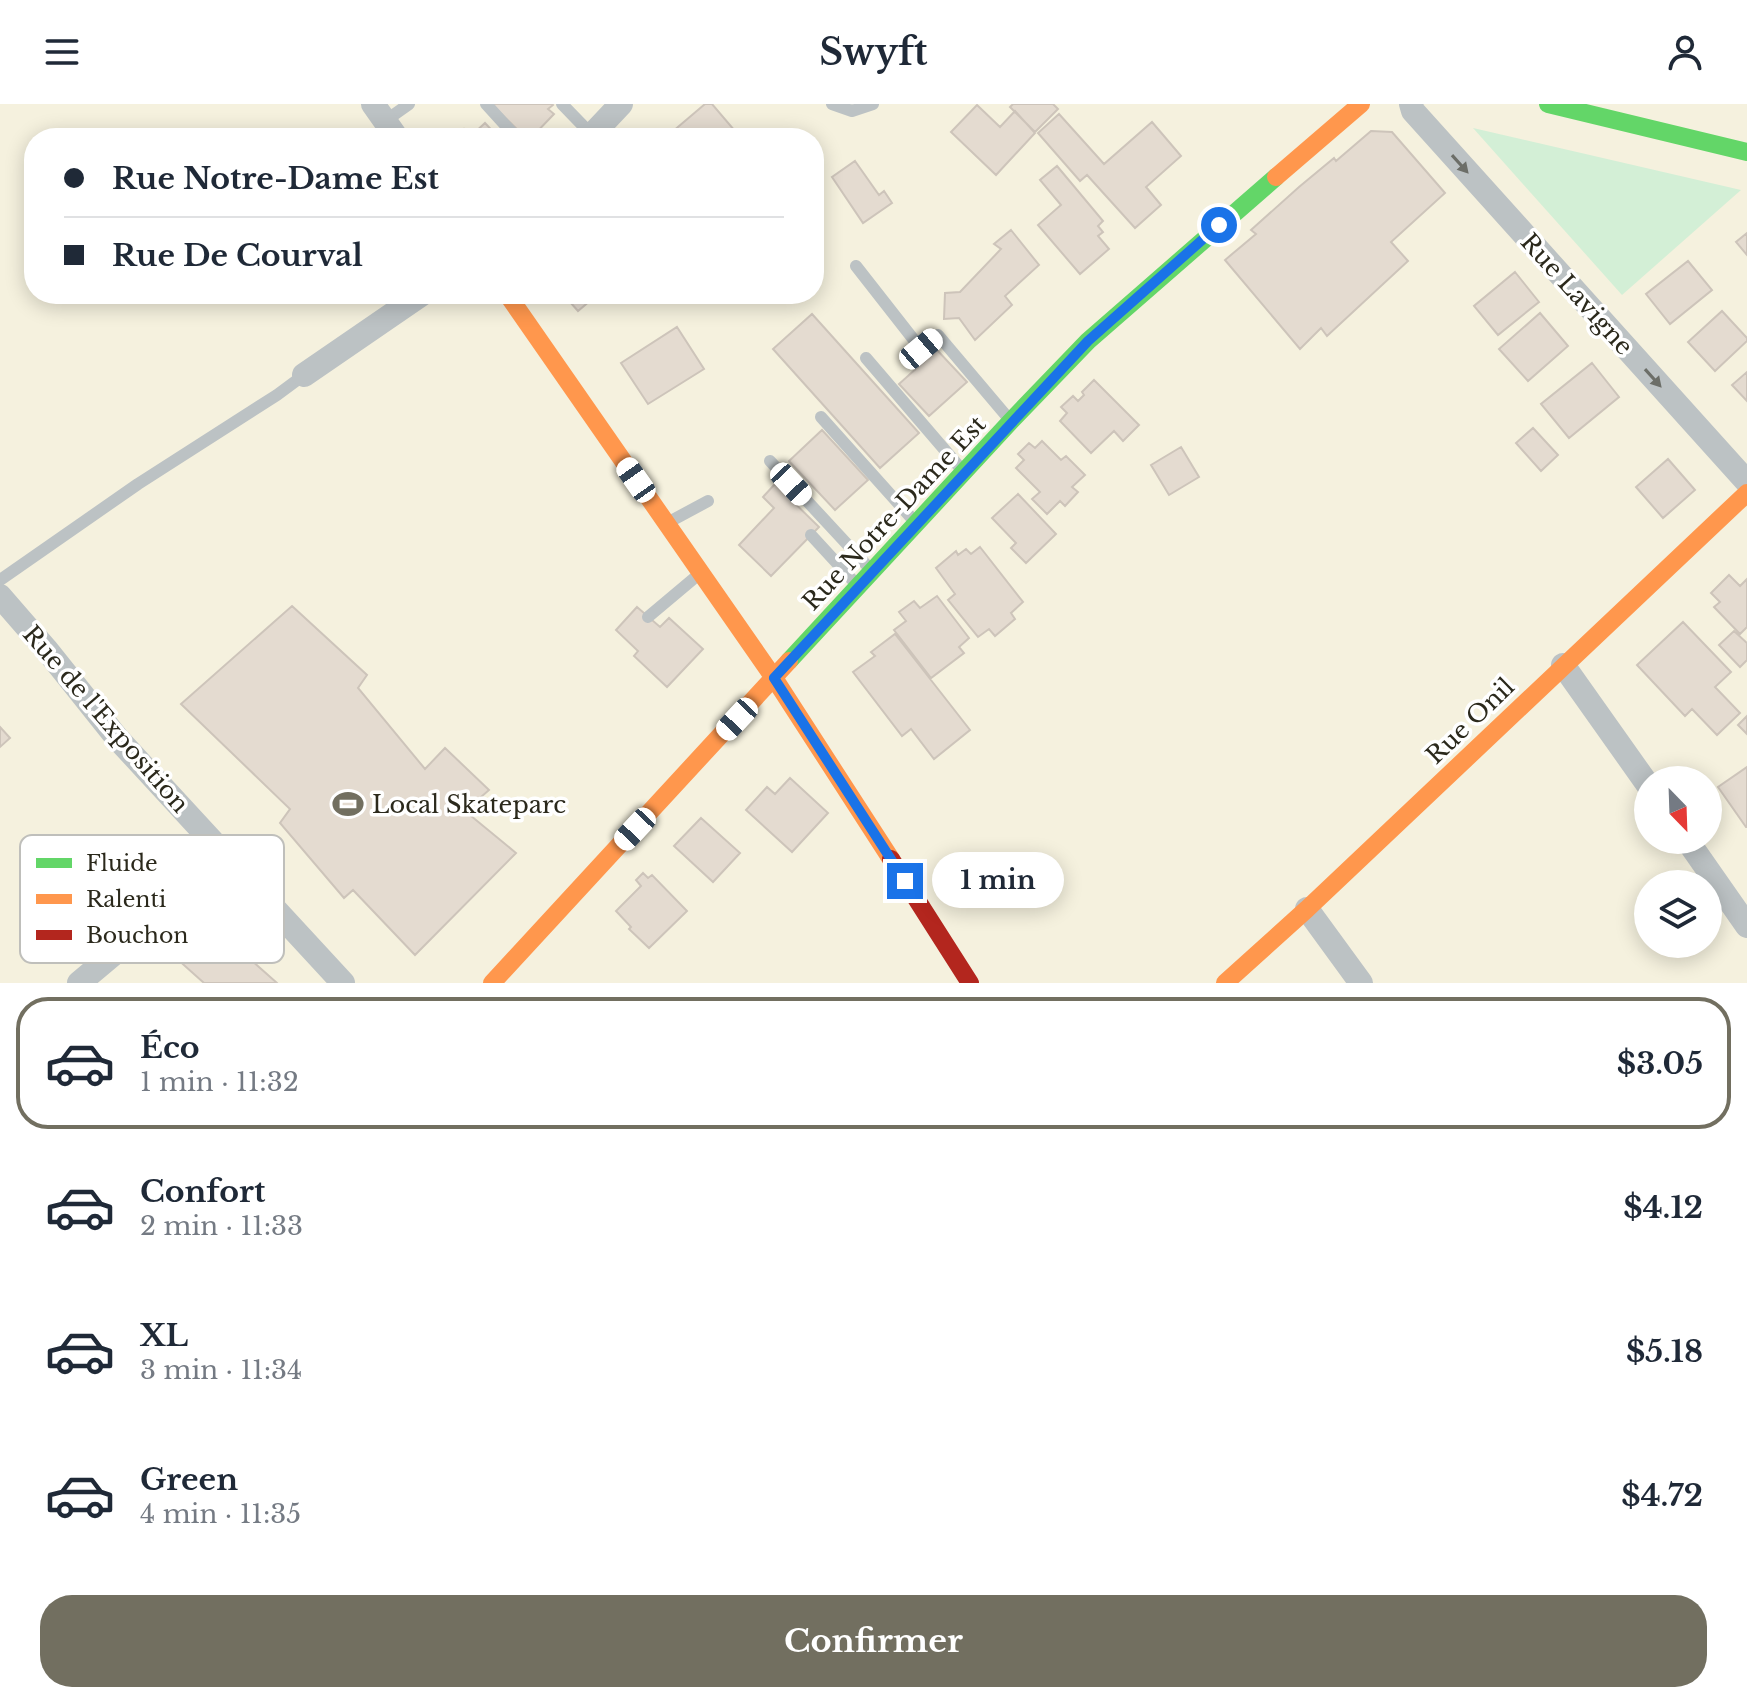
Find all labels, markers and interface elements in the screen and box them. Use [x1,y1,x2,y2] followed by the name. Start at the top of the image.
[40,30,84,74] icon: menu
[819,30,928,75] text: Swyft
[1663,30,1707,74] icon: person
[1451,153,1468,173] one-way arrow
[112,160,439,197] text: Rue Notre-Dame Est
[1201,207,1237,243] route start
[1515,227,1639,361] street label: Rue Lavigne
[112,237,363,274] text: Rue De Courval
[895,324,947,374] car
[1643,368,1661,387] one-way arrow
[796,410,992,616] street label: Rue Notre-Dame Est
[612,453,660,507] car
[766,458,816,510] car
[17,620,195,818] street label: Rue de l'Exposition
[1420,672,1520,770] street label: Rue Onil
[712,693,762,745] car
[1634,766,1722,854] north arrow
[1634,766,1722,958] map controls
[331,787,365,821] sports icon: Local Skateparc
[372,790,566,819] place label: Local Skateparc
[610,803,660,855] car
[20,835,284,963] legend
[86,850,158,877] text: Fluide
[933,853,1065,909] callout: 1 min
[887,863,923,899] route end
[960,864,1036,896] text: 1 min
[1634,870,1722,958] button: layers
[86,886,167,913] text: Ralenti
[86,922,188,949] text: Bouchon
[44,1027,116,1099] icon: car
[140,1029,200,1066] text: Éco
[1617,1045,1703,1082] text: $3.05
[140,1066,299,1098] text: 1 min · 11:32
[44,1171,116,1243] icon: car
[140,1173,265,1210] text: Confort
[1623,1189,1703,1226] text: $4.12
[140,1210,303,1242] text: 2 min · 11:33
[44,1315,116,1387] icon: car
[140,1317,188,1354] text: XL
[1626,1333,1703,1370] text: $5.18
[140,1354,302,1386] text: 3 min · 11:34
[44,1459,116,1531] icon: car
[140,1461,238,1498] text: Green
[1621,1477,1703,1514] text: $4.72
[140,1498,301,1530] text: 4 min · 11:35
[40,1595,1707,1687] button: Confirmer

